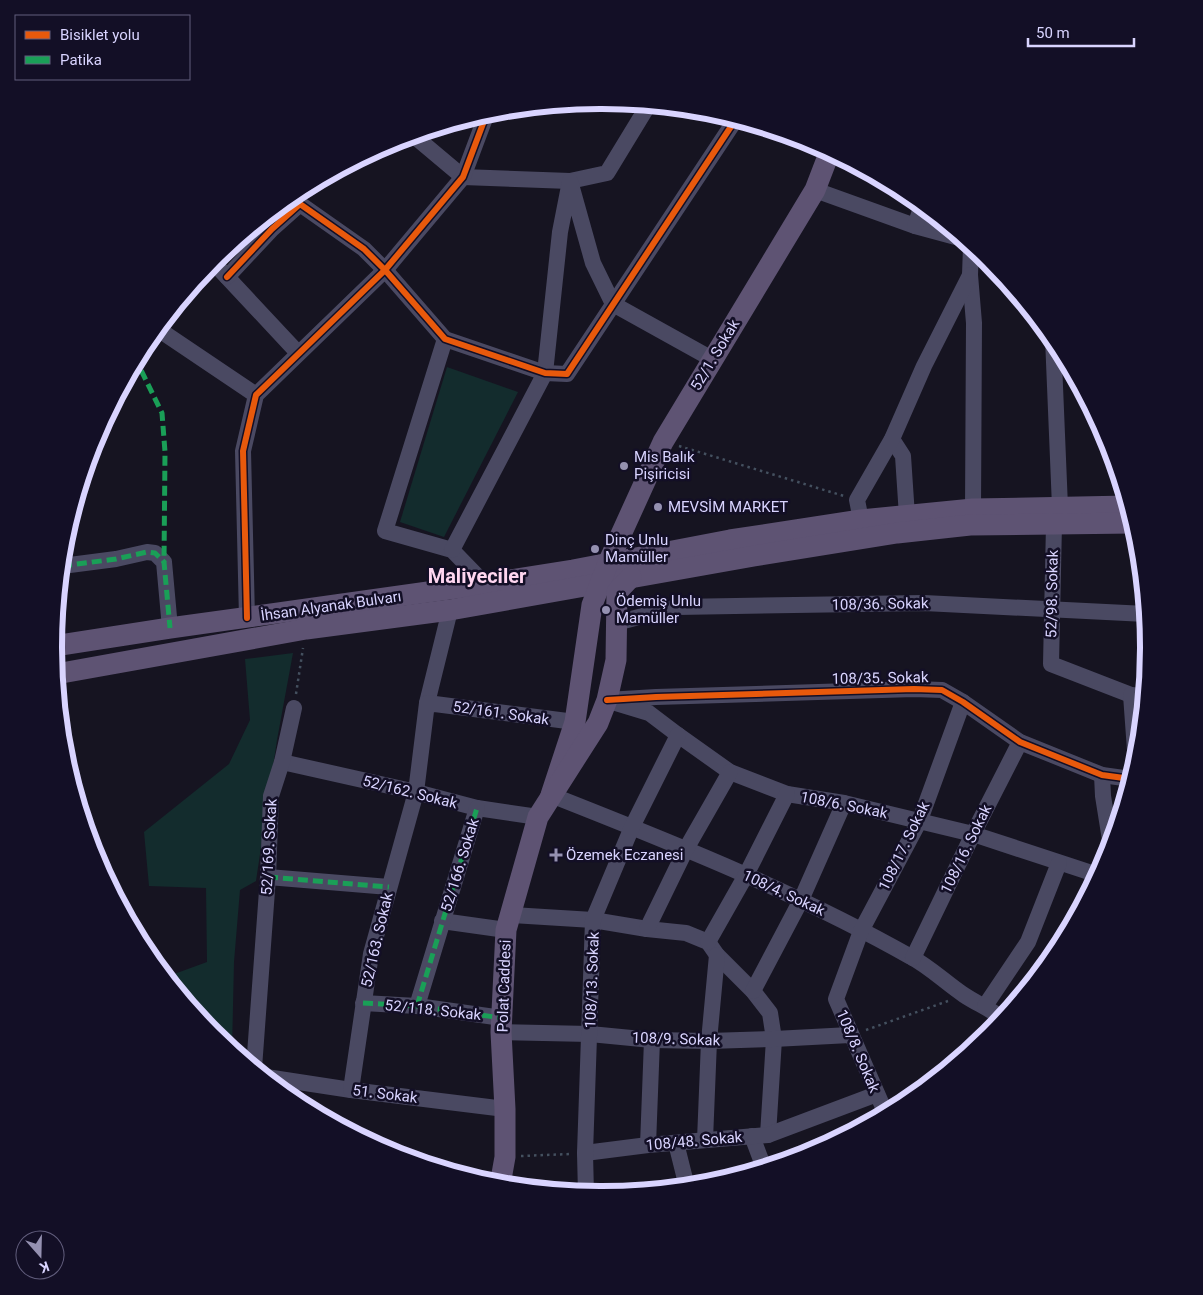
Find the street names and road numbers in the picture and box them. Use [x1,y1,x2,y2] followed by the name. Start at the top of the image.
[687,316,744,394] street label: 52/1. Sokak
[1042,549,1062,638] street label: 52/98. Sokak
[259,587,403,625] street label: İhsan Alyanak Bulvarı
[831,594,929,614] street label: 108/36. Sokak
[831,668,929,688] street label: 108/35. Sokak
[452,697,551,729] street label: 52/161. Sokak
[361,772,460,813] street label: 52/162. Sokak
[799,788,889,822] street label: 108/6. Sokak
[257,798,281,896] street label: 52/169. Sokak
[875,798,933,893] street label: 108/17. Sokak
[937,801,995,896] street label: 108/16. Sokak
[437,816,483,914] street label: 52/166. Sokak
[740,866,828,920] street label: 108/4. Sokak
[357,890,397,989] street label: 52/163. Sokak
[581,931,603,1029] street label: 108/13. Sokak
[493,939,515,1033] street label: Polat Caddesi
[384,996,482,1024] street label: 52/118. Sokak
[832,1007,884,1096] street label: 108/8. Sokak
[632,1028,721,1050] street label: 108/9. Sokak
[351,1081,419,1107] street label: 51. Sokak
[645,1128,743,1154] street label: 108/48. Sokak

